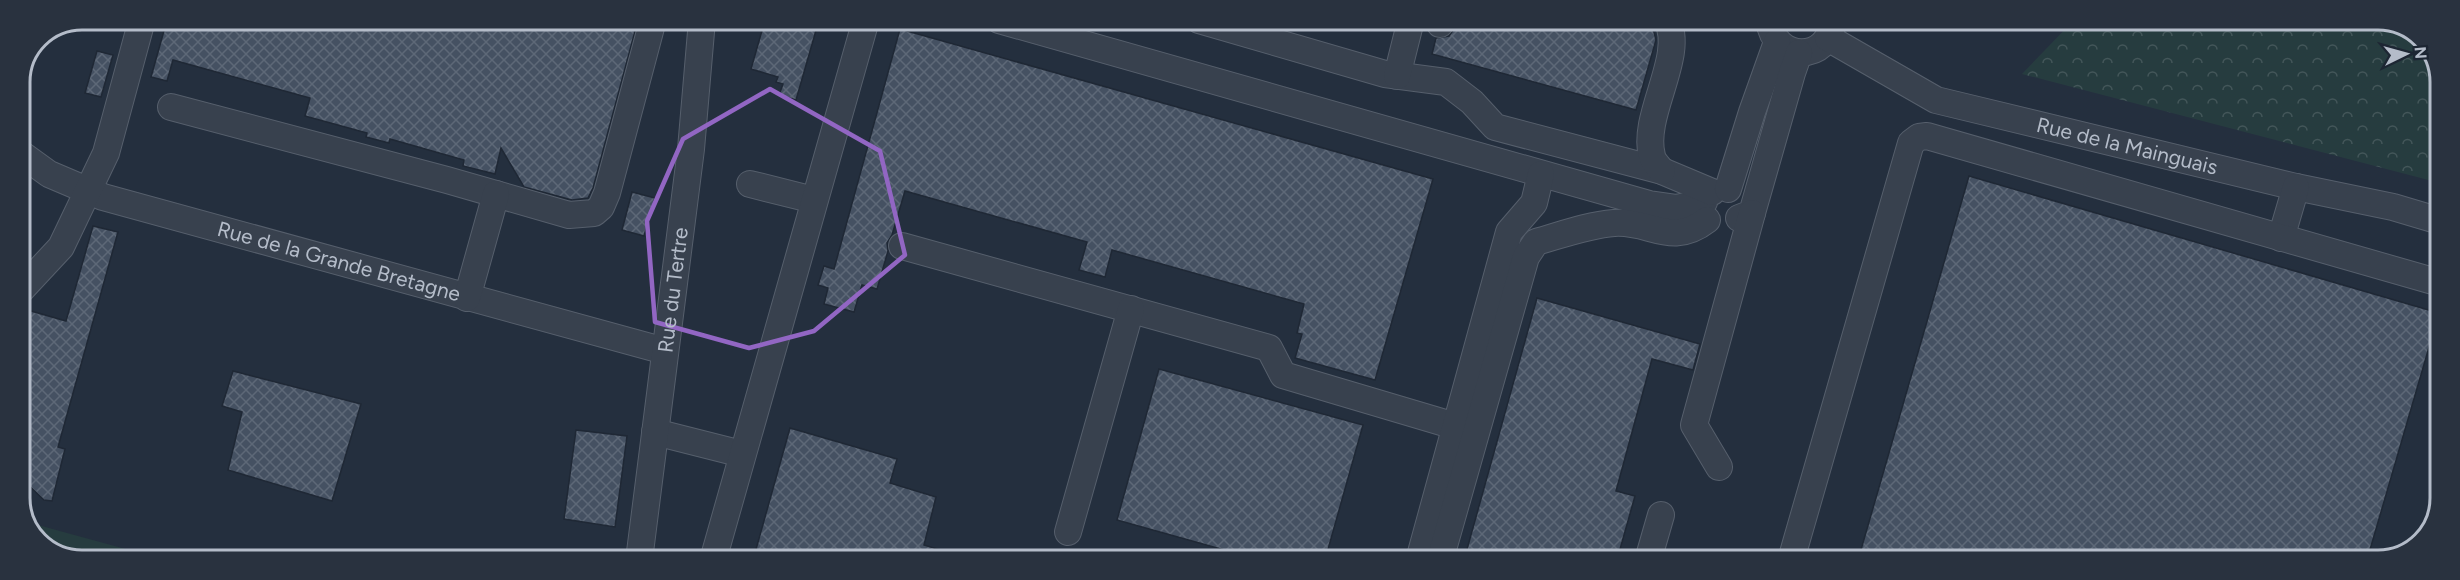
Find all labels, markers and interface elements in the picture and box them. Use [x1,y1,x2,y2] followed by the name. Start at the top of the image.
[2376,24,2436,84] north arrow
[2410,46,2430,60] text: N
[2034,112,2220,180] street label: Rue de la Mainguais
[215,216,463,306] street label: Rue de la Grande Bretagne
[652,226,693,354] street label: Rue du Tertre

